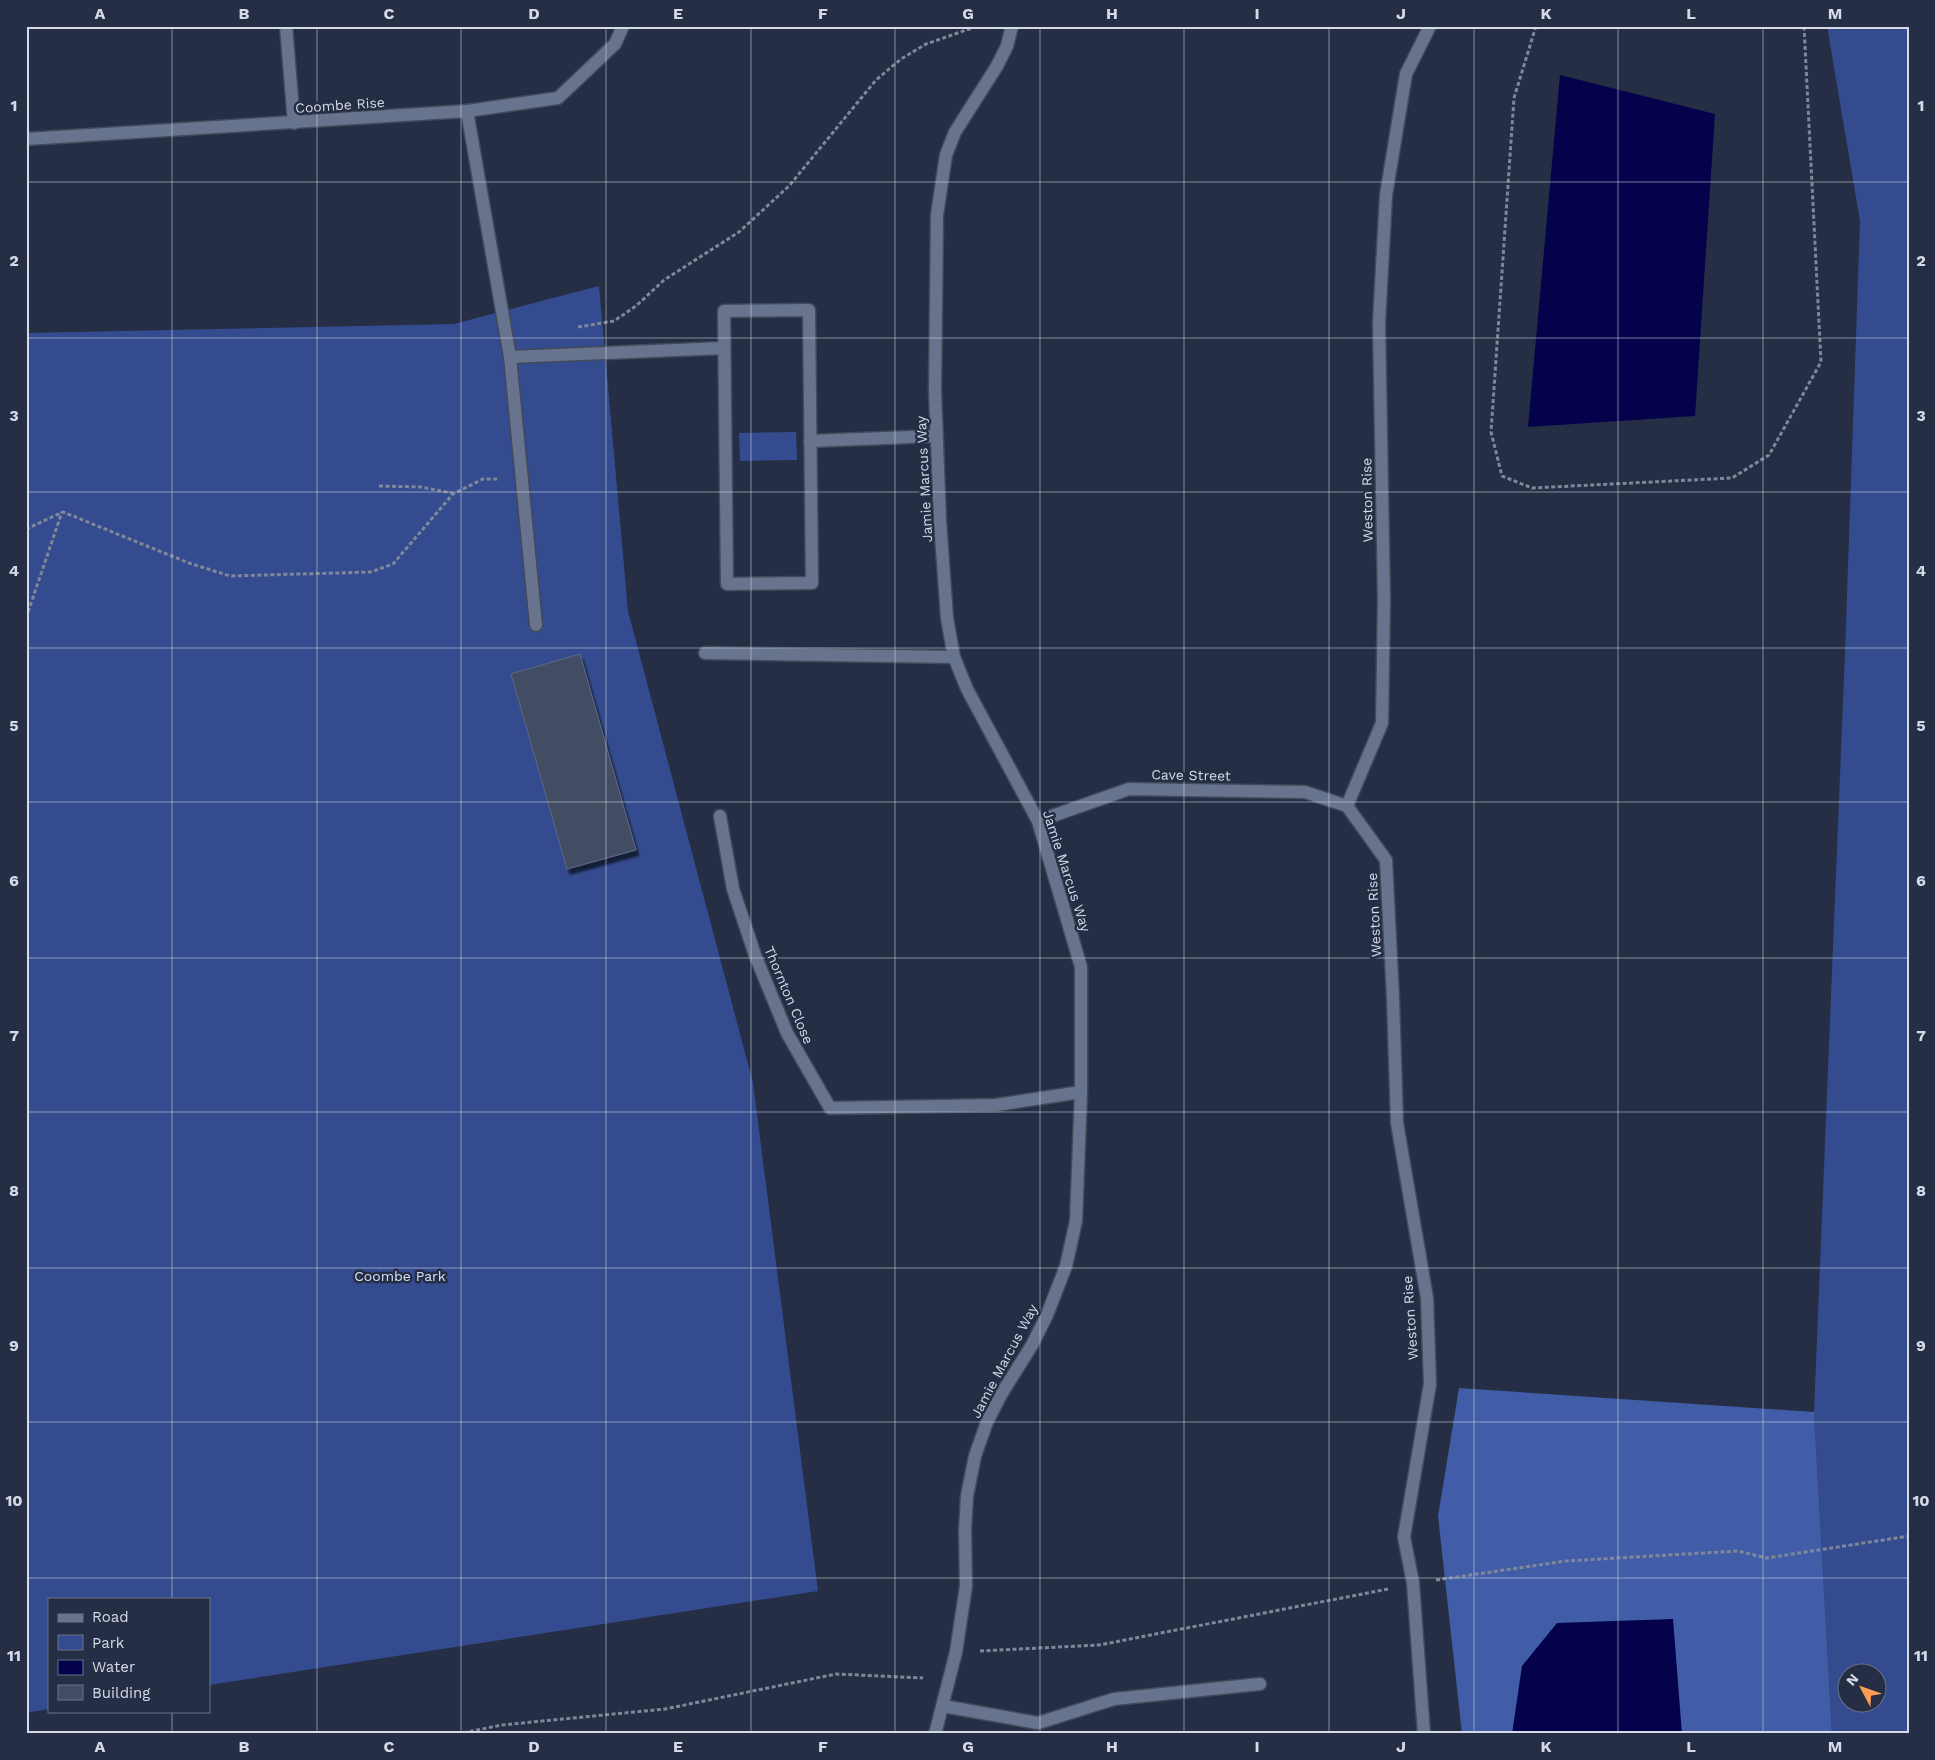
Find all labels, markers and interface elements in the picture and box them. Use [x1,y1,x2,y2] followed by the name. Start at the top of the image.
[95,4,106,23] text: A
[239,4,250,23] text: B
[384,4,395,23] text: C
[528,4,540,23] text: D
[673,4,683,23] text: E
[818,4,828,23] text: F
[962,4,974,23] text: G
[1106,4,1118,23] text: H
[1254,4,1260,23] text: I
[1396,4,1406,23] text: J
[1540,4,1552,23] text: K
[1686,4,1696,23] text: L
[1828,4,1842,23] text: M
[295,94,385,116] street label: Coombe Rise
[11,96,17,115] text: 1
[1918,96,1924,115] text: 1
[9,251,19,270] text: 2
[1916,251,1926,270] text: 2
[9,406,19,425] text: 3
[1916,406,1926,425] text: 3
[913,415,935,543] street label: Jamie Marcus Way
[1358,458,1376,542] street label: Weston Rise
[9,561,19,580] text: 4
[1916,561,1926,580] text: 4
[9,716,19,735] text: 5
[1916,716,1926,735] text: 5
[1151,766,1231,784] street label: Cave Street
[1040,808,1094,934] street label: Jamie Marcus Way
[9,871,19,890] text: 6
[1916,871,1926,890] text: 6
[1364,872,1384,958] street label: Weston Rise
[761,944,817,1046] street label: Thornton Close
[9,1026,19,1045] text: 7
[1916,1026,1926,1045] text: 7
[9,1181,19,1200] text: 8
[1916,1181,1926,1200] text: 8
[354,1268,446,1284] park label: Coombe Park
[1399,1275,1421,1361] street label: Weston Rise
[967,1301,1041,1421] street label: Jamie Marcus Way
[9,1336,19,1355] text: 9
[1916,1336,1926,1355] text: 9
[5,1491,23,1510] text: 10
[1912,1491,1930,1510] text: 10
[48,1598,210,1712] legend
[92,1608,129,1626] text: Road
[92,1634,125,1652] text: Park
[7,1646,21,1665] text: 11
[1914,1646,1928,1665] text: 11
[92,1658,135,1676] text: Water
[1838,1662,1888,1712] north arrow
[1843,1670,1862,1689] text: N
[92,1684,150,1702] text: Building
[95,1737,106,1756] text: A
[239,1737,250,1756] text: B
[384,1737,395,1756] text: C
[528,1737,540,1756] text: D
[673,1737,683,1756] text: E
[818,1737,828,1756] text: F
[962,1737,974,1756] text: G
[1106,1737,1118,1756] text: H
[1254,1737,1260,1756] text: I
[1396,1737,1406,1756] text: J
[1540,1737,1552,1756] text: K
[1686,1737,1696,1756] text: L
[1828,1737,1842,1756] text: M

